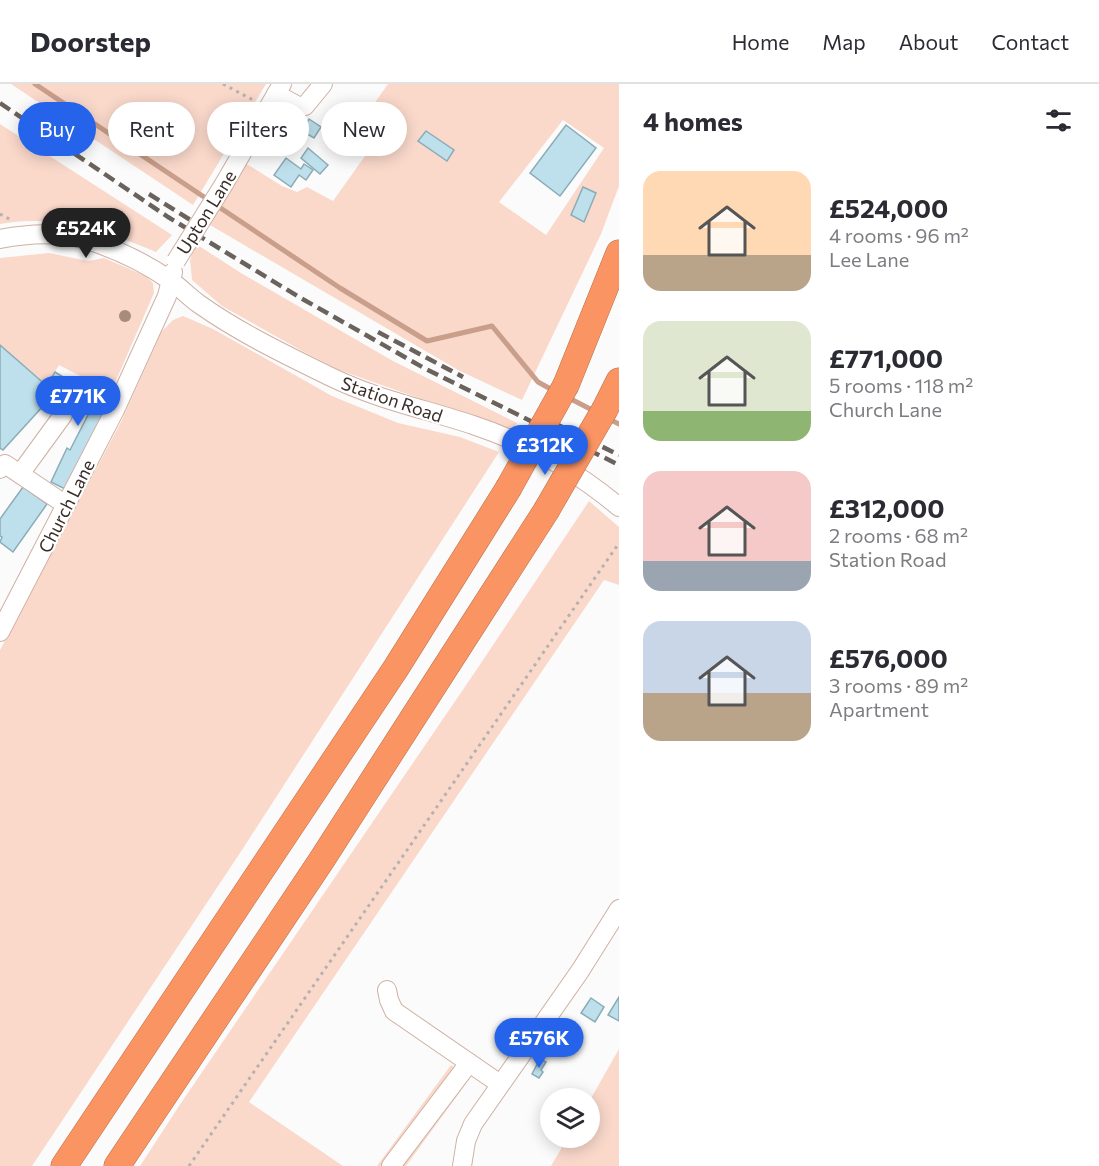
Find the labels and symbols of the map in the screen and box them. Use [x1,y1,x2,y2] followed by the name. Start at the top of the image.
[172,166,240,258] street label: Upton Lane
[44,208,128,259] pin: £524K
[338,371,446,427] street label: Station Road
[36,376,120,427] pin: £771K
[503,425,587,476] pin: £312K
[33,456,99,556] street label: Church Lane
[497,1018,581,1069] pin: £576K

